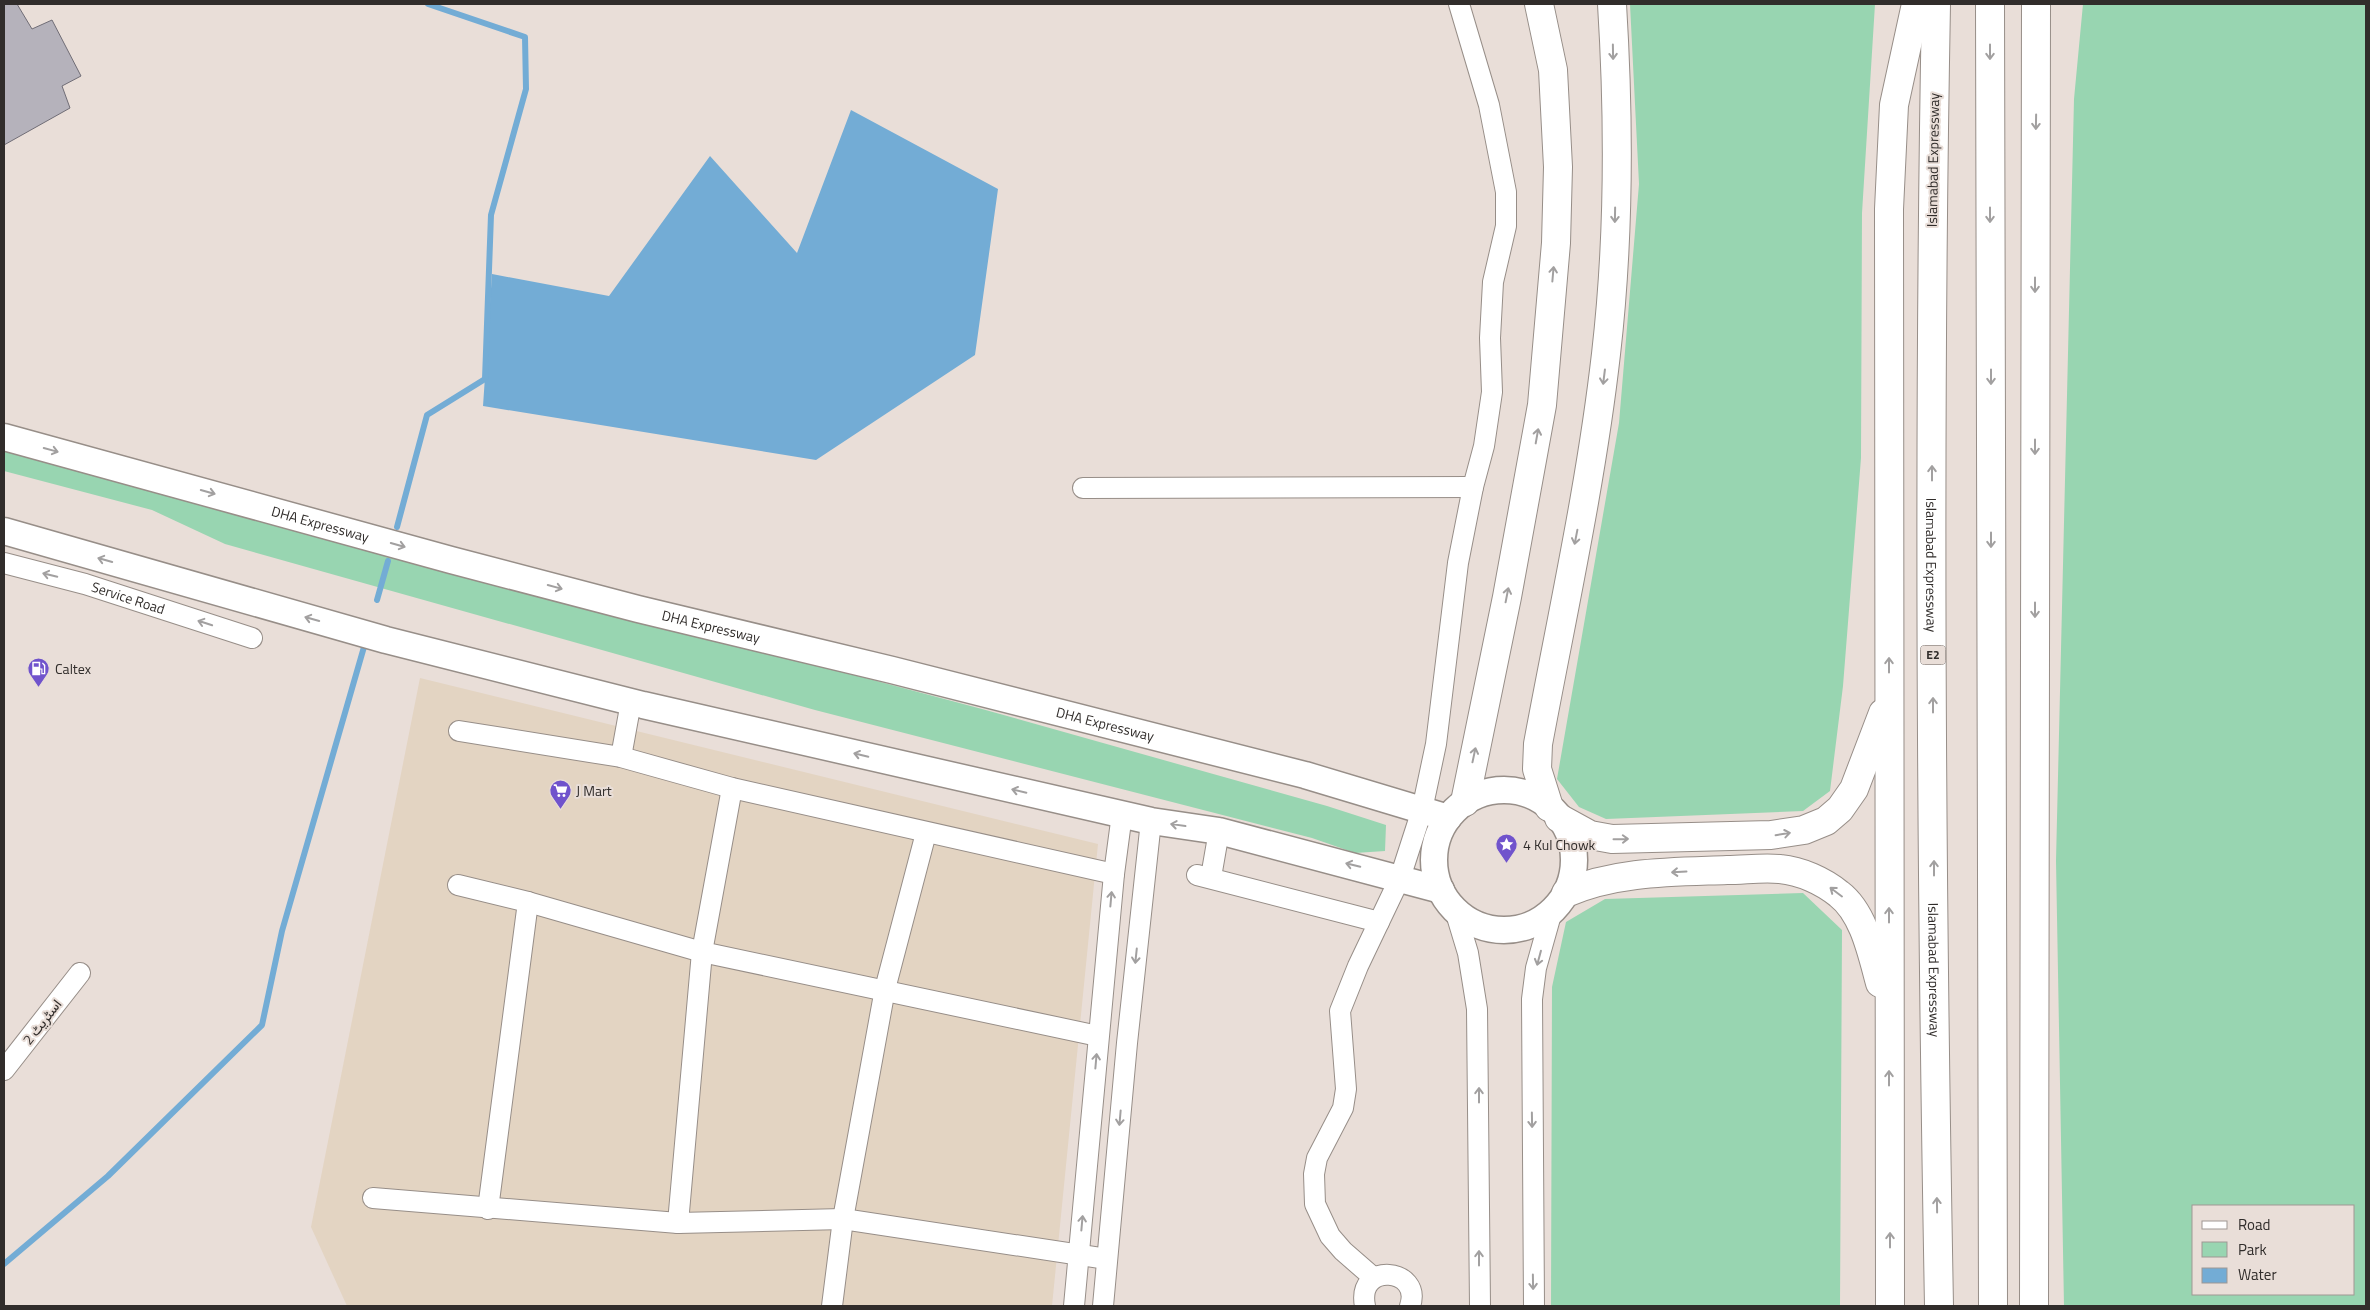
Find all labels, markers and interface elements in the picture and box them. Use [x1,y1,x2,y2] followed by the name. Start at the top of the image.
[1609,44,1618,60] one-way arrow
[1985,44,1995,60] one-way arrow
[1921,92,1944,227] street label: Islamabad Expressway
[2031,114,2040,130] one-way arrow
[1610,206,1620,223] one-way arrow
[1985,206,1995,223] one-way arrow
[1549,266,1558,282] one-way arrow
[2030,276,2040,293] one-way arrow
[1598,369,1608,385] one-way arrow
[1986,369,1996,385] one-way arrow
[1532,428,1542,444] one-way arrow
[2030,439,2040,455] one-way arrow
[42,445,58,455] one-way arrow
[1927,465,1937,481] one-way arrow
[199,488,215,498] one-way arrow
[1921,498,1942,632] street label: Islamabad Expressway
[269,500,372,547] street label: DHA Expressway
[1571,529,1581,545] one-way arrow
[1986,532,1996,548] one-way arrow
[390,541,406,551] one-way arrow
[97,554,113,564] one-way arrow
[42,570,58,579] one-way arrow
[89,576,168,619] street label: Service Road
[547,583,563,592] one-way arrow
[1503,588,1513,604] one-way arrow
[2030,602,2040,618] one-way arrow
[660,604,763,648] street label: DHA Expressway
[304,613,320,623] one-way arrow
[198,617,214,627] one-way arrow
[1920,646,1946,664] road number: E2
[27,657,51,688] fuel station icon: Caltex
[1884,657,1894,674] one-way arrow
[55,658,92,679] place label: Caltex
[1928,697,1938,714] one-way arrow
[1054,701,1157,746] street label: DHA Expressway
[1470,747,1479,763] one-way arrow
[853,750,869,759] one-way arrow
[548,779,572,810] supermarket icon: J Mart
[576,780,612,801] place label: J Mart
[1012,786,1028,795] one-way arrow
[1170,819,1186,829] one-way arrow
[1775,828,1791,838] one-way arrow
[1495,833,1519,864] place icon: 4 Kul Chowk
[1523,834,1596,855] place label: 4 Kul Chowk
[1612,834,1628,844] one-way arrow
[1346,860,1362,870] one-way arrow
[1929,860,1939,876] one-way arrow
[1672,868,1688,877] one-way arrow
[1830,887,1843,898] one-way arrow
[1106,891,1116,907] one-way arrow
[1923,903,1946,1038] street label: Islamabad Expressway
[1884,907,1894,924] one-way arrow
[1131,948,1141,964] one-way arrow
[1533,949,1543,965] one-way arrow
[17,994,66,1049] street label: اسٹریٹ 2
[1091,1053,1101,1069] one-way arrow
[1884,1070,1894,1086] one-way arrow
[1474,1087,1484,1104] one-way arrow
[1115,1110,1125,1126] one-way arrow
[1527,1111,1537,1127] one-way arrow
[1932,1197,1942,1214] one-way arrow
[2192,1205,2355,1295] legend
[2238,1213,2270,1236] text: Road
[1077,1215,1087,1231] one-way arrow
[1885,1232,1895,1248] one-way arrow
[2238,1238,2267,1261] text: Park
[1474,1250,1484,1266] one-way arrow
[2238,1263,2277,1286] text: Water
[1529,1274,1538,1290] one-way arrow

